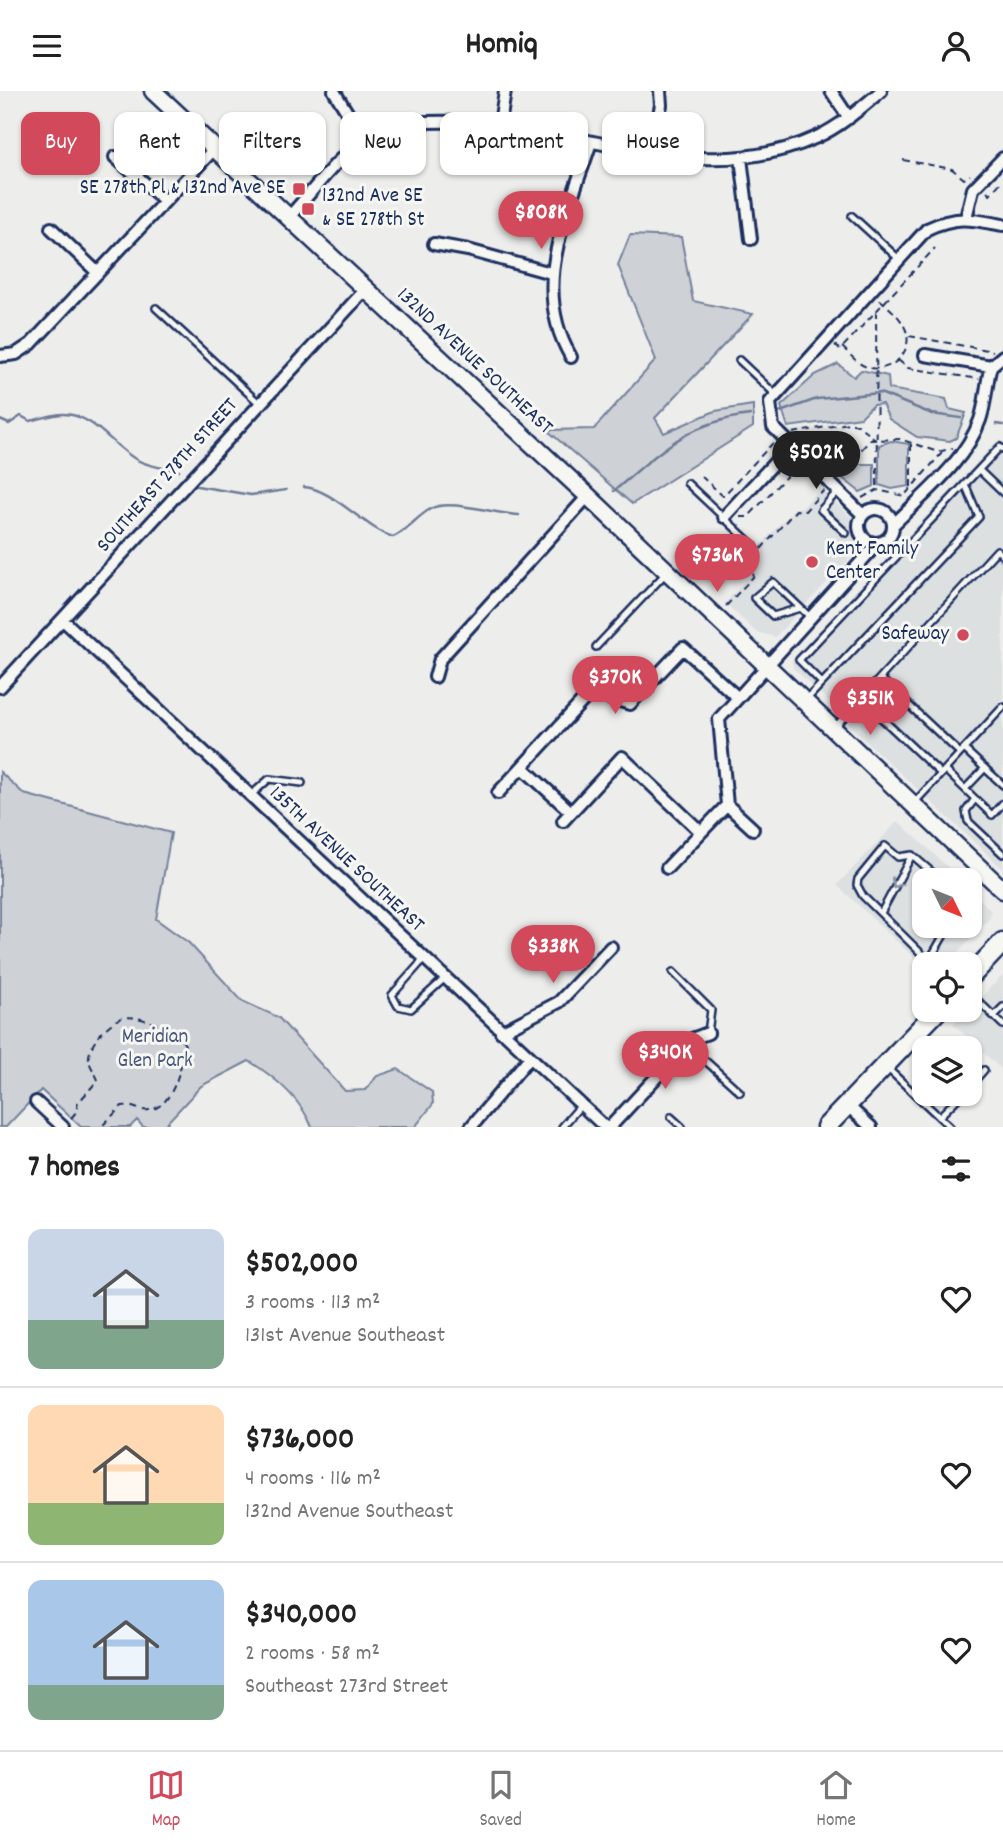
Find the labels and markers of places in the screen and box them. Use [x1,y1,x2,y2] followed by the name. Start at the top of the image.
[80,174,285,204] place label: SE 278th Pl & 132nd Ave SE
[291,181,307,197] marker: SE 278th Pl & 132nd Ave SE
[322,182,425,236] place label: 132nd Ave SE & SE 278th St
[492,191,590,251] pin: $808K
[300,201,316,217] marker: 132nd Ave SE & SE 278th St
[767,431,865,491] pin: $502K
[668,535,766,594] pin: $736K
[826,535,919,589] place label: Kent Family Center
[804,554,820,570] marker: Kent Family Center
[881,620,949,650] place label: Safeway
[955,627,971,643] marker: Safeway
[566,657,664,716] pin: $370K
[821,677,919,737] pin: $351K
[504,925,602,985] pin: $338K
[616,1031,714,1091] pin: $340K

